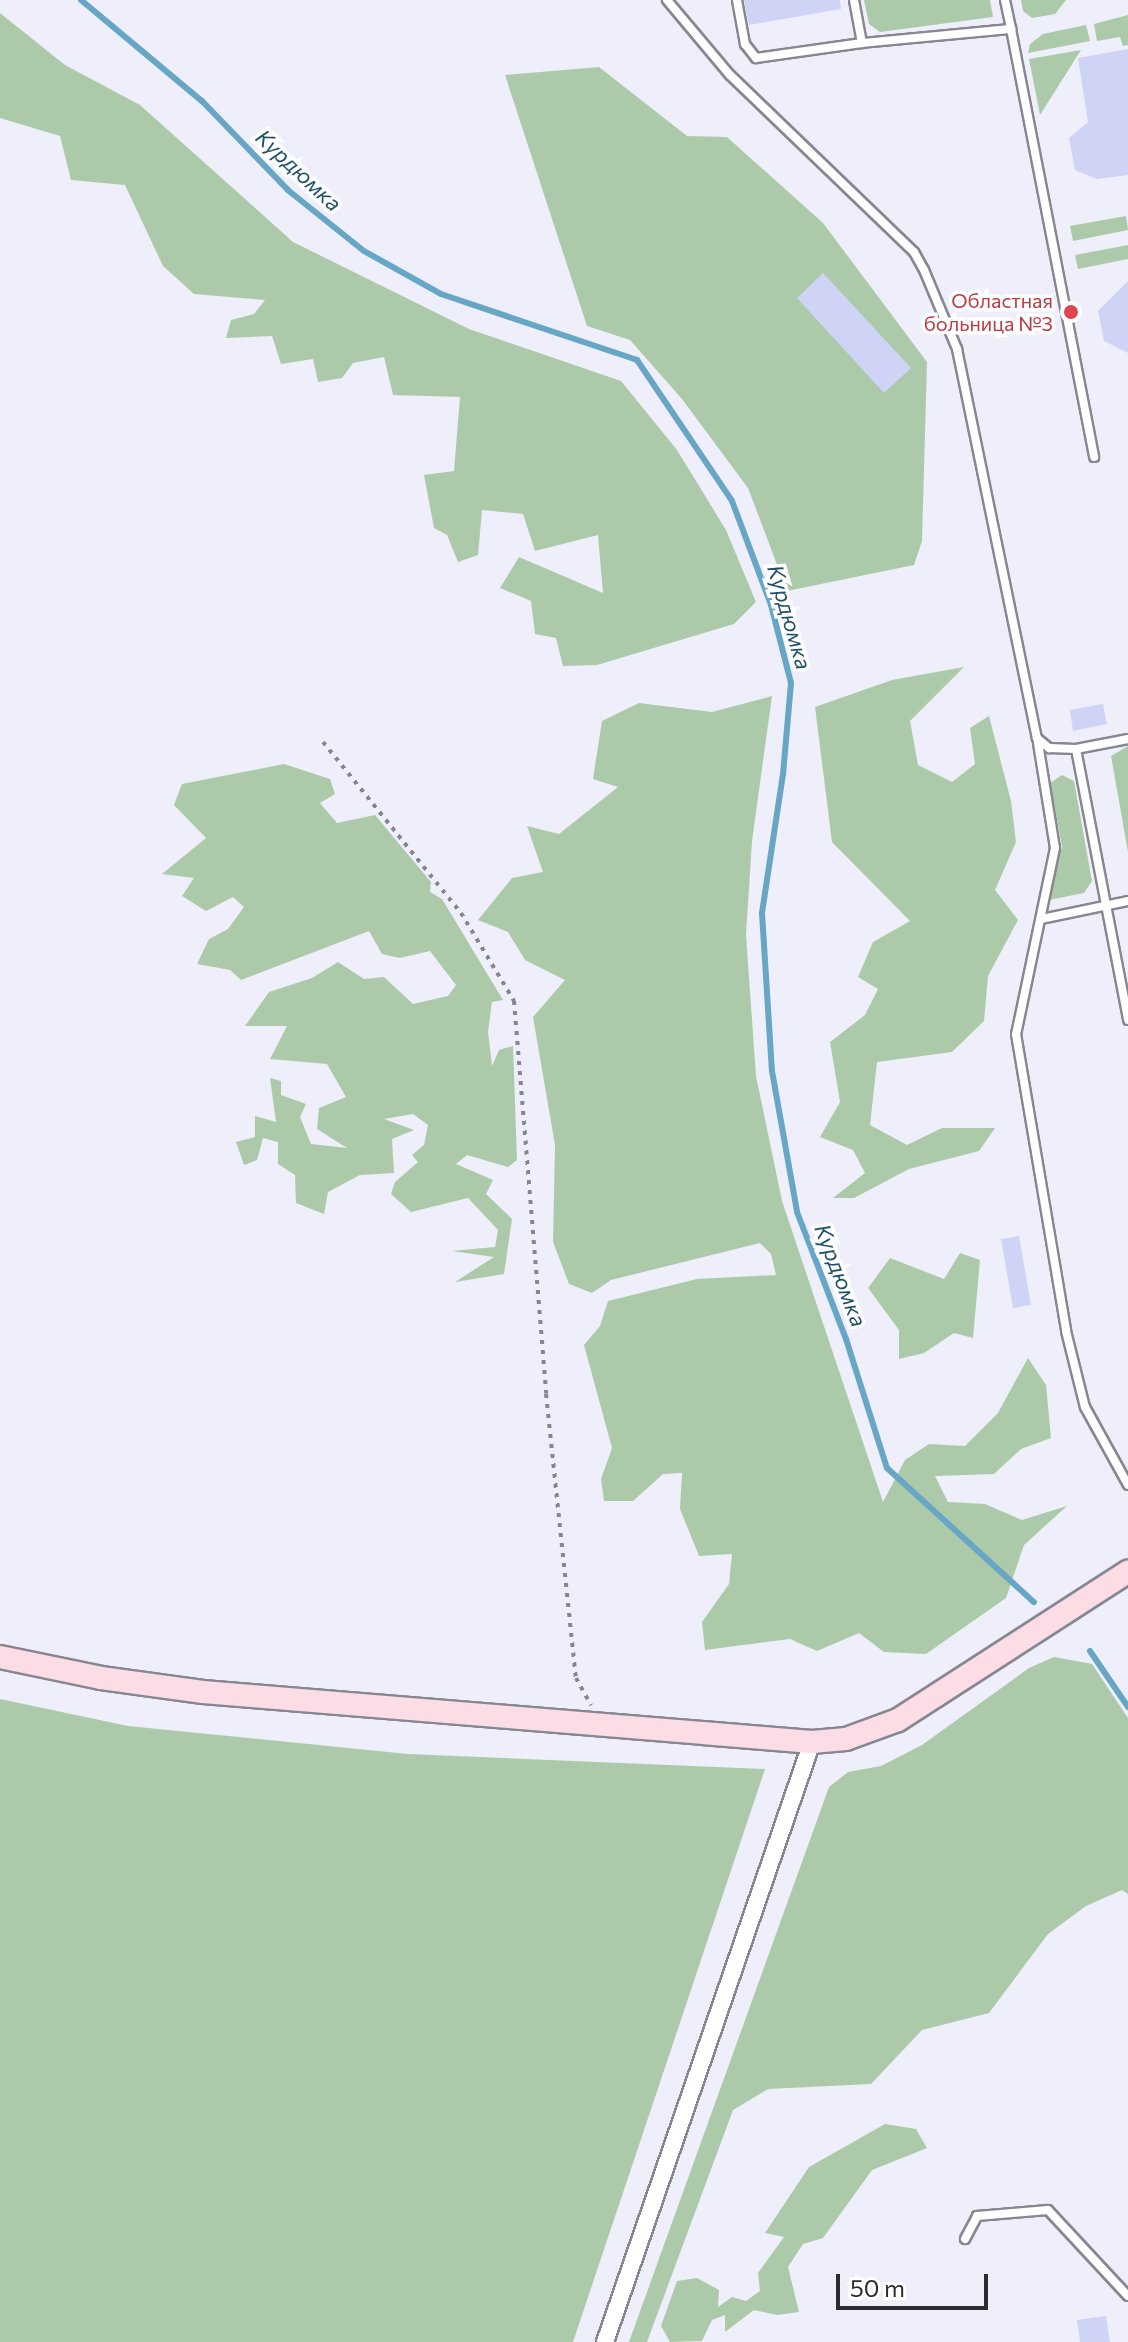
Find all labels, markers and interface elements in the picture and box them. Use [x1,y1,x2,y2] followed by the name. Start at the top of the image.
[251,124,347,216] water label: Курдюмка
[924,288,1053,335] place label: Областная больница №3
[1060,301,1082,323] marker: Областная больница №3
[762,562,818,672] water label: Курдюмка
[809,1220,873,1330] water label: Курдюмка
[840,2258,992,2308] scale bar
[850,2273,905,2302] text: 50 m

